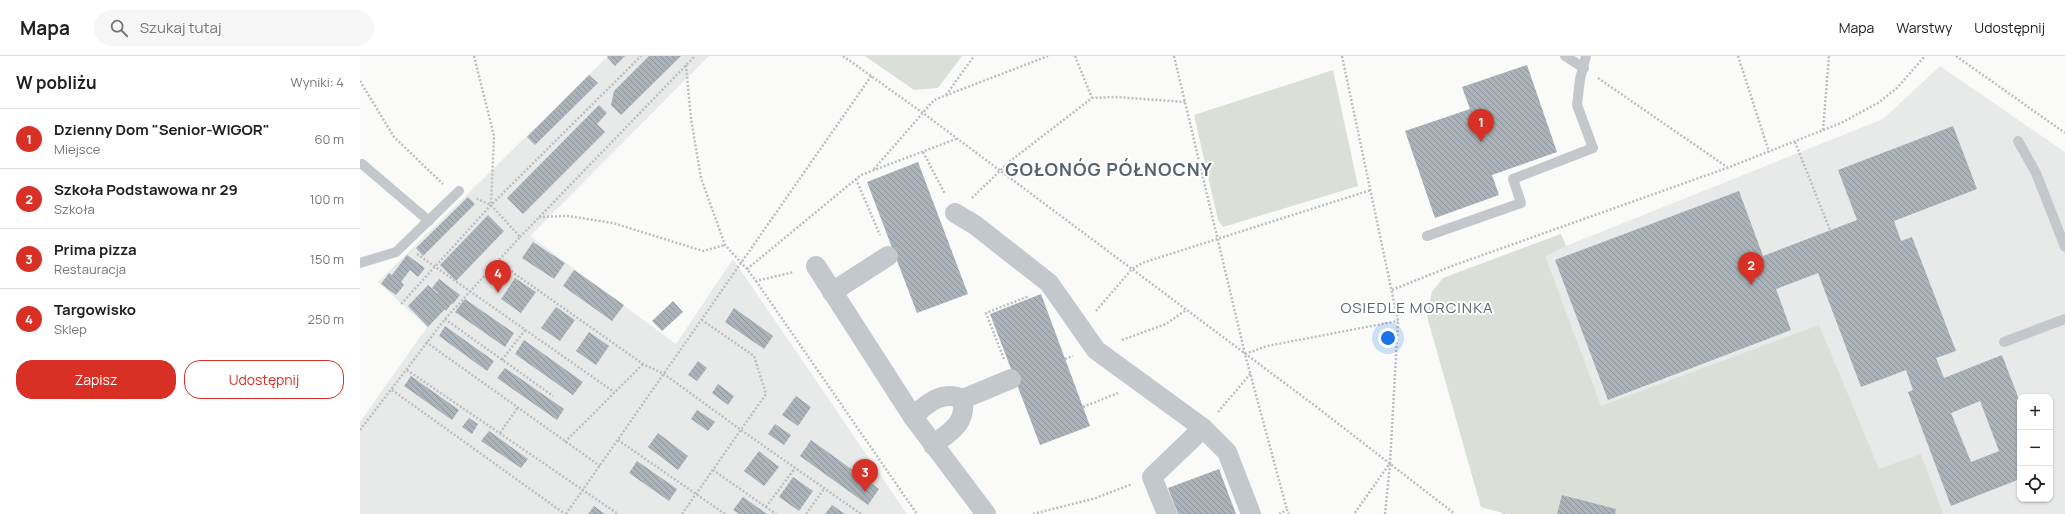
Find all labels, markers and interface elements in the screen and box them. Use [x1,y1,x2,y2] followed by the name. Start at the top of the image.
[94,10,374,46] search box
[20,15,70,41] text: Mapa
[108,17,130,39] icon: search
[140,17,222,38] text: Szukaj tutaj
[1839,18,1874,37] text: Mapa
[1896,18,1952,37] text: Warstwy
[1974,18,2045,37] text: Udostępnij
[16,71,97,94] text: W pobliżu
[291,73,344,91] text: Wyniki: 4
[1468,109,1494,142] pin: 1
[54,119,270,140] text: Dzienny Dom "Senior-WIGOR"
[26,130,32,148] text: 1
[314,130,344,148] text: 60 m
[54,140,100,158] text: Miejsce
[1005,157,1213,181] district label: GOŁONÓG PÓŁNOCNY
[54,179,238,200] text: Szkoła Podstawowa nr 29
[25,190,33,208] text: 2
[309,190,344,208] text: 100 m
[54,200,95,218] text: Szkoła
[54,239,137,260] text: Prima pizza
[25,250,33,268] text: 3
[310,250,344,268] text: 150 m
[1738,252,1764,285] pin: 2
[54,260,126,278] text: Restauracja
[485,260,511,293] pin: 4
[1340,297,1494,318] district label: OSIEDLE MORCINKA
[54,299,136,320] text: Targowisko
[25,310,33,328] text: 4
[308,310,344,328] text: 250 m
[54,320,87,338] text: Sklep
[1378,328,1398,348] your location
[16,360,176,399] button: Zapisz
[184,360,344,399] button: Udostępnij
[2017,394,2053,502] map controls
[2017,394,2053,430] button: +
[2017,430,2053,466] button: −
[852,459,878,492] pin: 3
[2017,466,2053,502] button: locate

